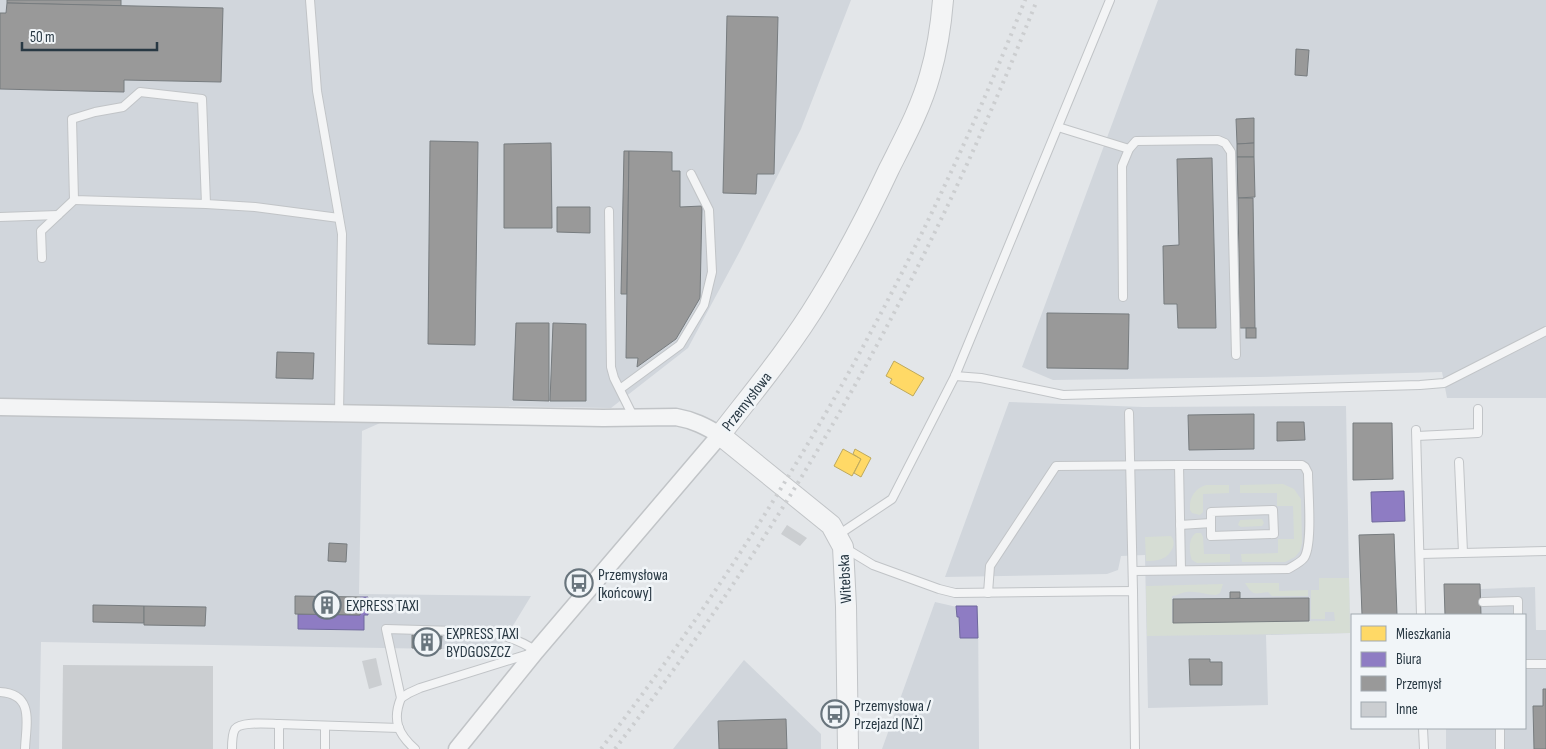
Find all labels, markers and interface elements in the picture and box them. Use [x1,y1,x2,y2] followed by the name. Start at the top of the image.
[22,20,158,52] scale bar
[30,28,55,47] text: 50 m
[718,369,776,435] street label: Przemysłowa
[835,554,856,604] street label: Witebska
[598,566,668,603] place label: Przemysłowa [końcowy]
[564,568,594,598] bus stop icon: Przemysłowa [końcowy]
[312,590,342,620] building icon: EXPRESS TAXI
[346,597,419,616] place label: EXPRESS TAXI
[1351,614,1526,729] legend
[446,625,519,662] place label: EXPRESS TAXI BYDGOSZCZ
[1396,625,1451,644] text: Mieszkania
[412,627,442,657] building icon: EXPRESS TAXI BYDGOSZCZ
[1396,650,1422,669] text: Biura
[1396,675,1442,694] text: Przemysł
[854,697,931,734] place label: Przemysłowa / Przejazd (NŻ)
[820,699,850,729] bus stop icon: Przemysłowa / Przejazd (NŻ)
[1396,700,1418,719] text: Inne

